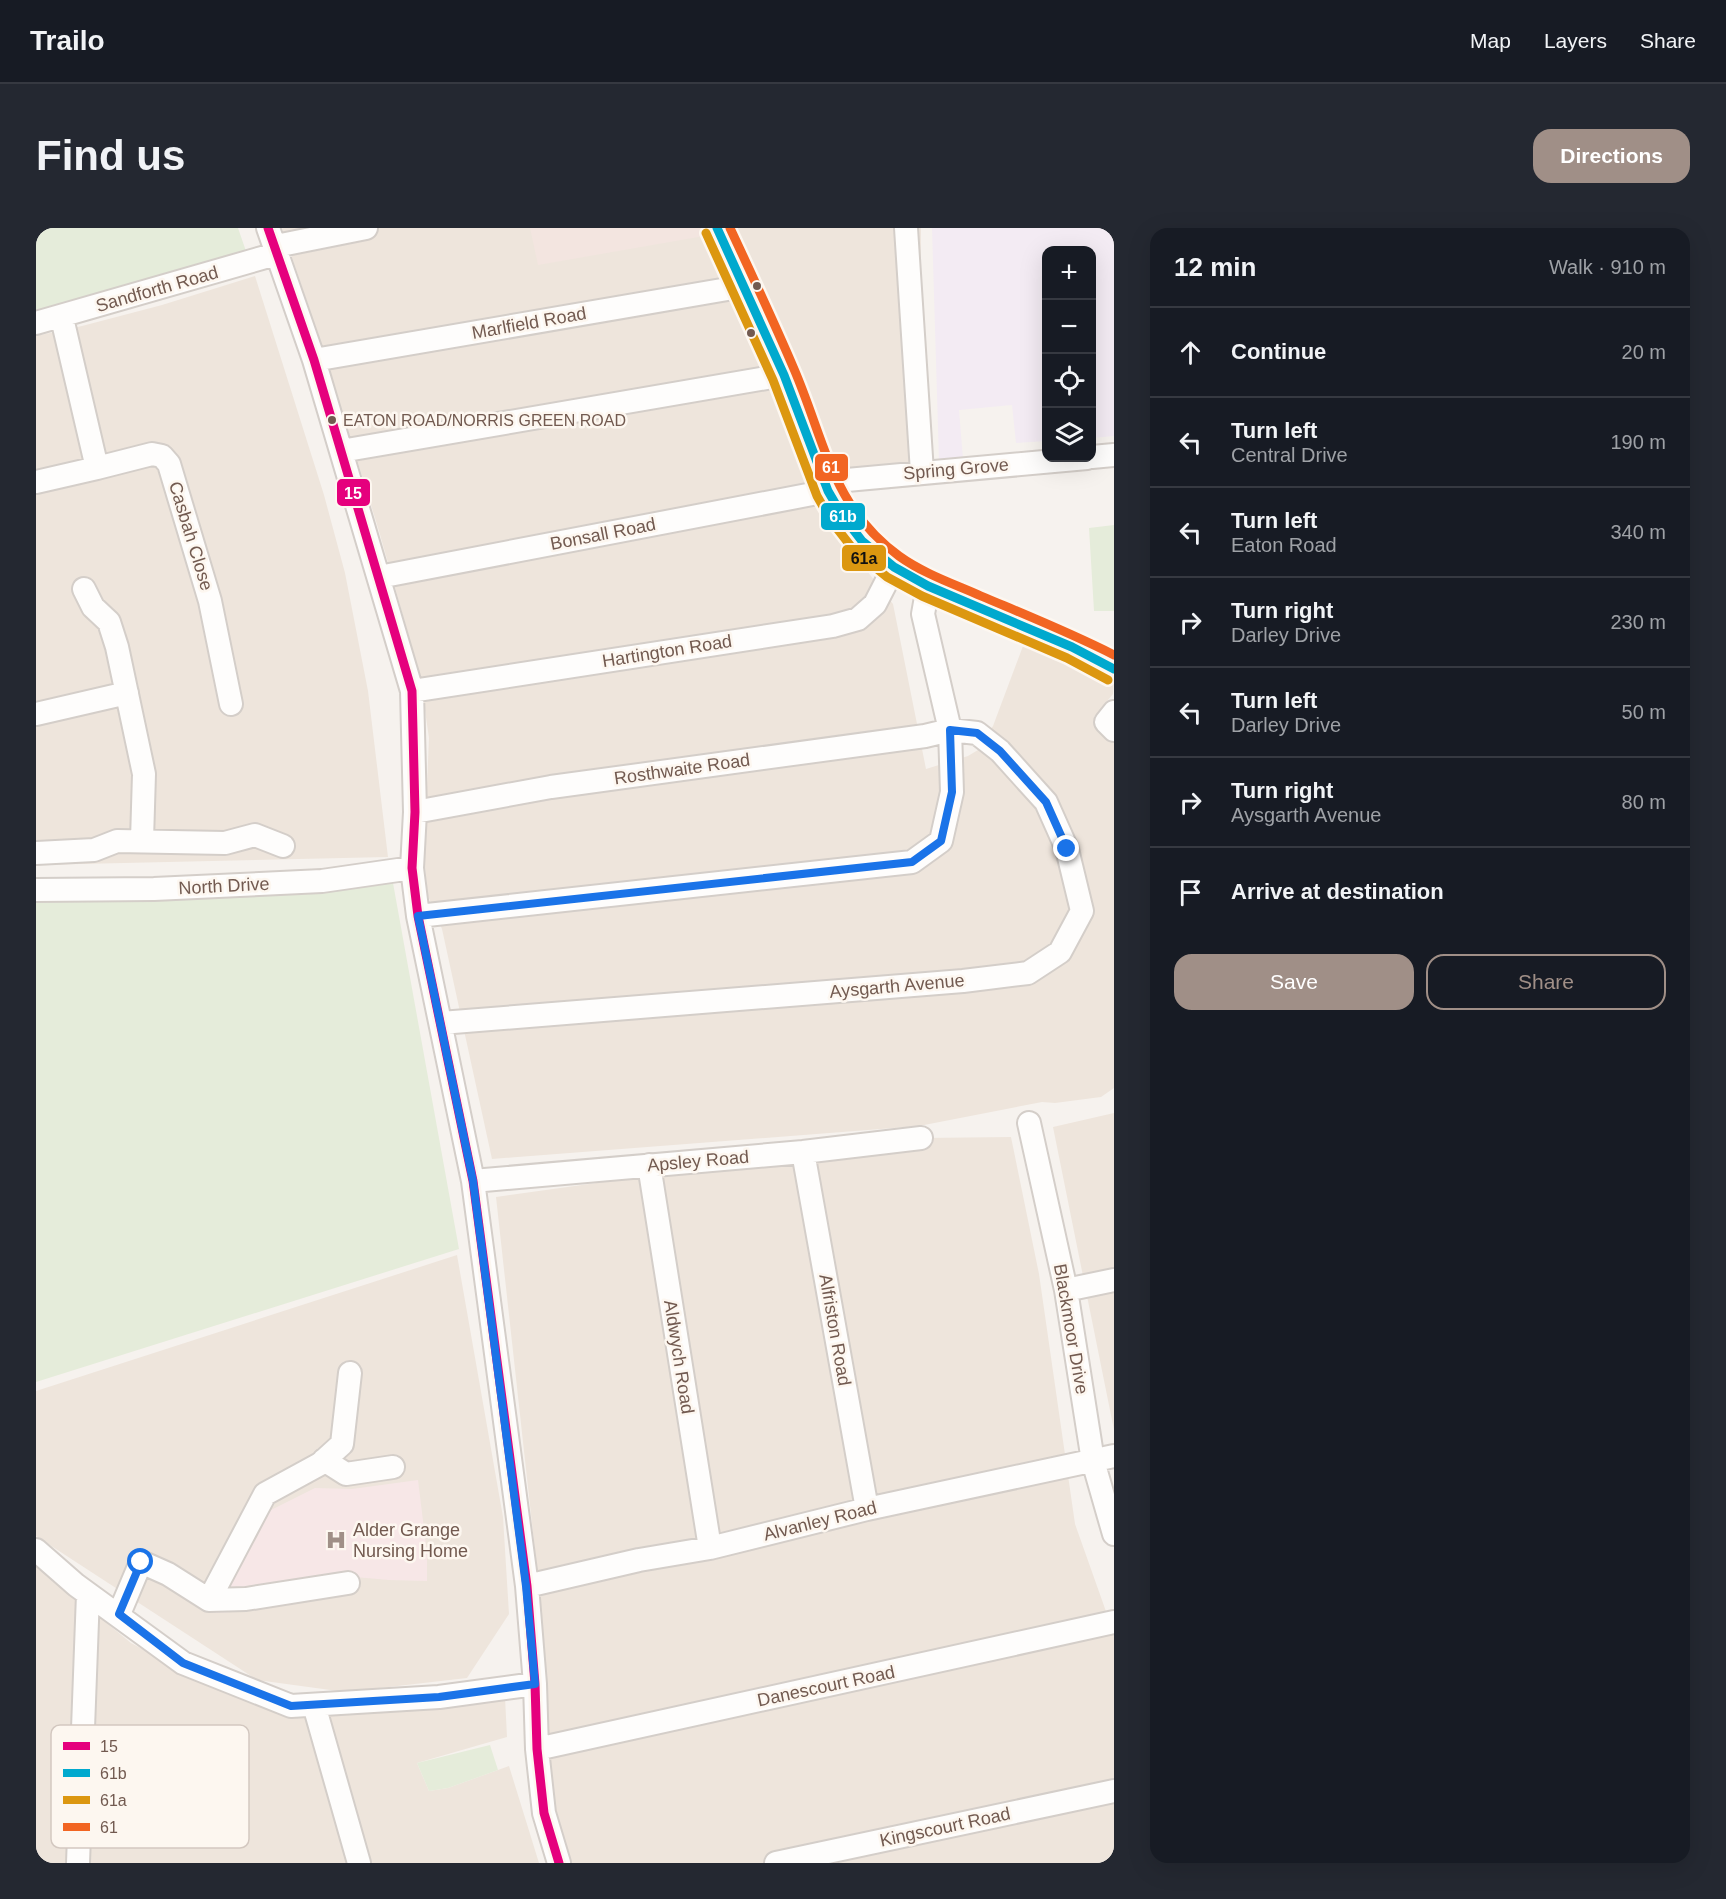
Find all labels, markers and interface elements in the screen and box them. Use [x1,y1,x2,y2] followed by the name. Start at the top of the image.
[30,25,105,56] text: Trailo
[1470,29,1511,52] text: Map
[1544,29,1607,52] text: Layers
[1640,29,1696,52] text: Share
[1533,129,1690,183] button: Directions
[36,132,185,179] text: Find us
[1042,246,1096,462] map controls
[1042,246,1096,300] button: +
[1174,252,1256,282] text: 12 min
[1549,256,1666,278] text: Walk · 910 m
[94,262,220,316] street label: Sandforth Road
[751,280,763,292] unlabelled marker
[1042,300,1096,354] button: −
[470,303,588,343] street label: Marlfield Road
[745,327,757,339] unlabelled marker
[1174,336,1207,369] icon: ahead
[1231,339,1326,364] text: Continue
[1622,341,1666,363] text: 20 m
[1042,354,1096,408] button: locate
[1042,408,1096,462] button: layers
[343,412,626,429] place label: EATON ROAD/NORRIS GREEN ROAD
[326,414,338,426] marker: EATON ROAD/NORRIS GREEN ROAD
[1231,418,1317,443] text: Turn left
[1174,426,1207,459] icon: left
[1610,431,1666,453] text: 190 m
[1231,444,1348,466] text: Central Drive
[814,453,849,482] line badge: 61
[902,454,1010,484] street label: Spring Grove
[822,459,840,476] text: 61
[336,478,371,507] line badge: 15
[165,479,217,593] street label: Casbah Close
[344,485,362,502] text: 15
[820,502,866,531] line badge: 61b
[829,508,857,525] text: 61b
[1231,508,1317,533] text: Turn left
[549,514,657,554] street label: Bonsall Road
[1174,516,1207,549] icon: left
[1610,521,1666,543] text: 340 m
[1231,534,1337,556] text: Eaton Road
[841,544,887,572] line badge: 61a
[851,550,877,567] text: 61a
[1231,598,1333,623] text: Turn right
[1174,606,1207,639] icon: right
[1610,611,1666,633] text: 230 m
[1231,624,1341,646] text: Darley Drive
[601,631,733,671] street label: Hartington Road
[1231,688,1317,713] text: Turn left
[1174,696,1207,729] icon: left
[1622,701,1666,723] text: 50 m
[1231,714,1341,736] text: Darley Drive
[613,750,751,788] street label: Rosthwaite Road
[1231,778,1333,803] text: Turn right
[1174,786,1207,819] icon: right
[1622,791,1666,813] text: 80 m
[1231,804,1382,826] text: Aysgarth Avenue
[1053,835,1079,861] route end
[178,874,270,898] street label: North Drive
[1174,876,1207,909] icon: arrive
[1231,879,1444,904] text: Arrive at destination
[1174,954,1414,1010] button: Save
[1426,954,1666,1010] button: Share
[829,970,965,1002] street label: Aysgarth Avenue
[646,1147,750,1175] street label: Apsley Road
[1050,1262,1092,1396] street label: Blackmoor Drive
[815,1273,855,1387] street label: Alfriston Road
[660,1299,698,1415] street label: Aldwych Road
[761,1497,879,1545] street label: Alvanley Road
[353,1520,468,1561] place label: Alder Grange Nursing Home
[324,1528,348,1552] hospital icon: Alder Grange Nursing Home
[127,1548,153,1574] route start
[755,1662,897,1710] street label: Danescourt Road
[51,1725,249,1848] legend
[100,1738,118,1755] text: 15
[100,1765,127,1782] text: 61b
[100,1792,127,1809] text: 61a
[878,1803,1012,1851] street label: Kingscourt Road
[100,1819,118,1836] text: 61

